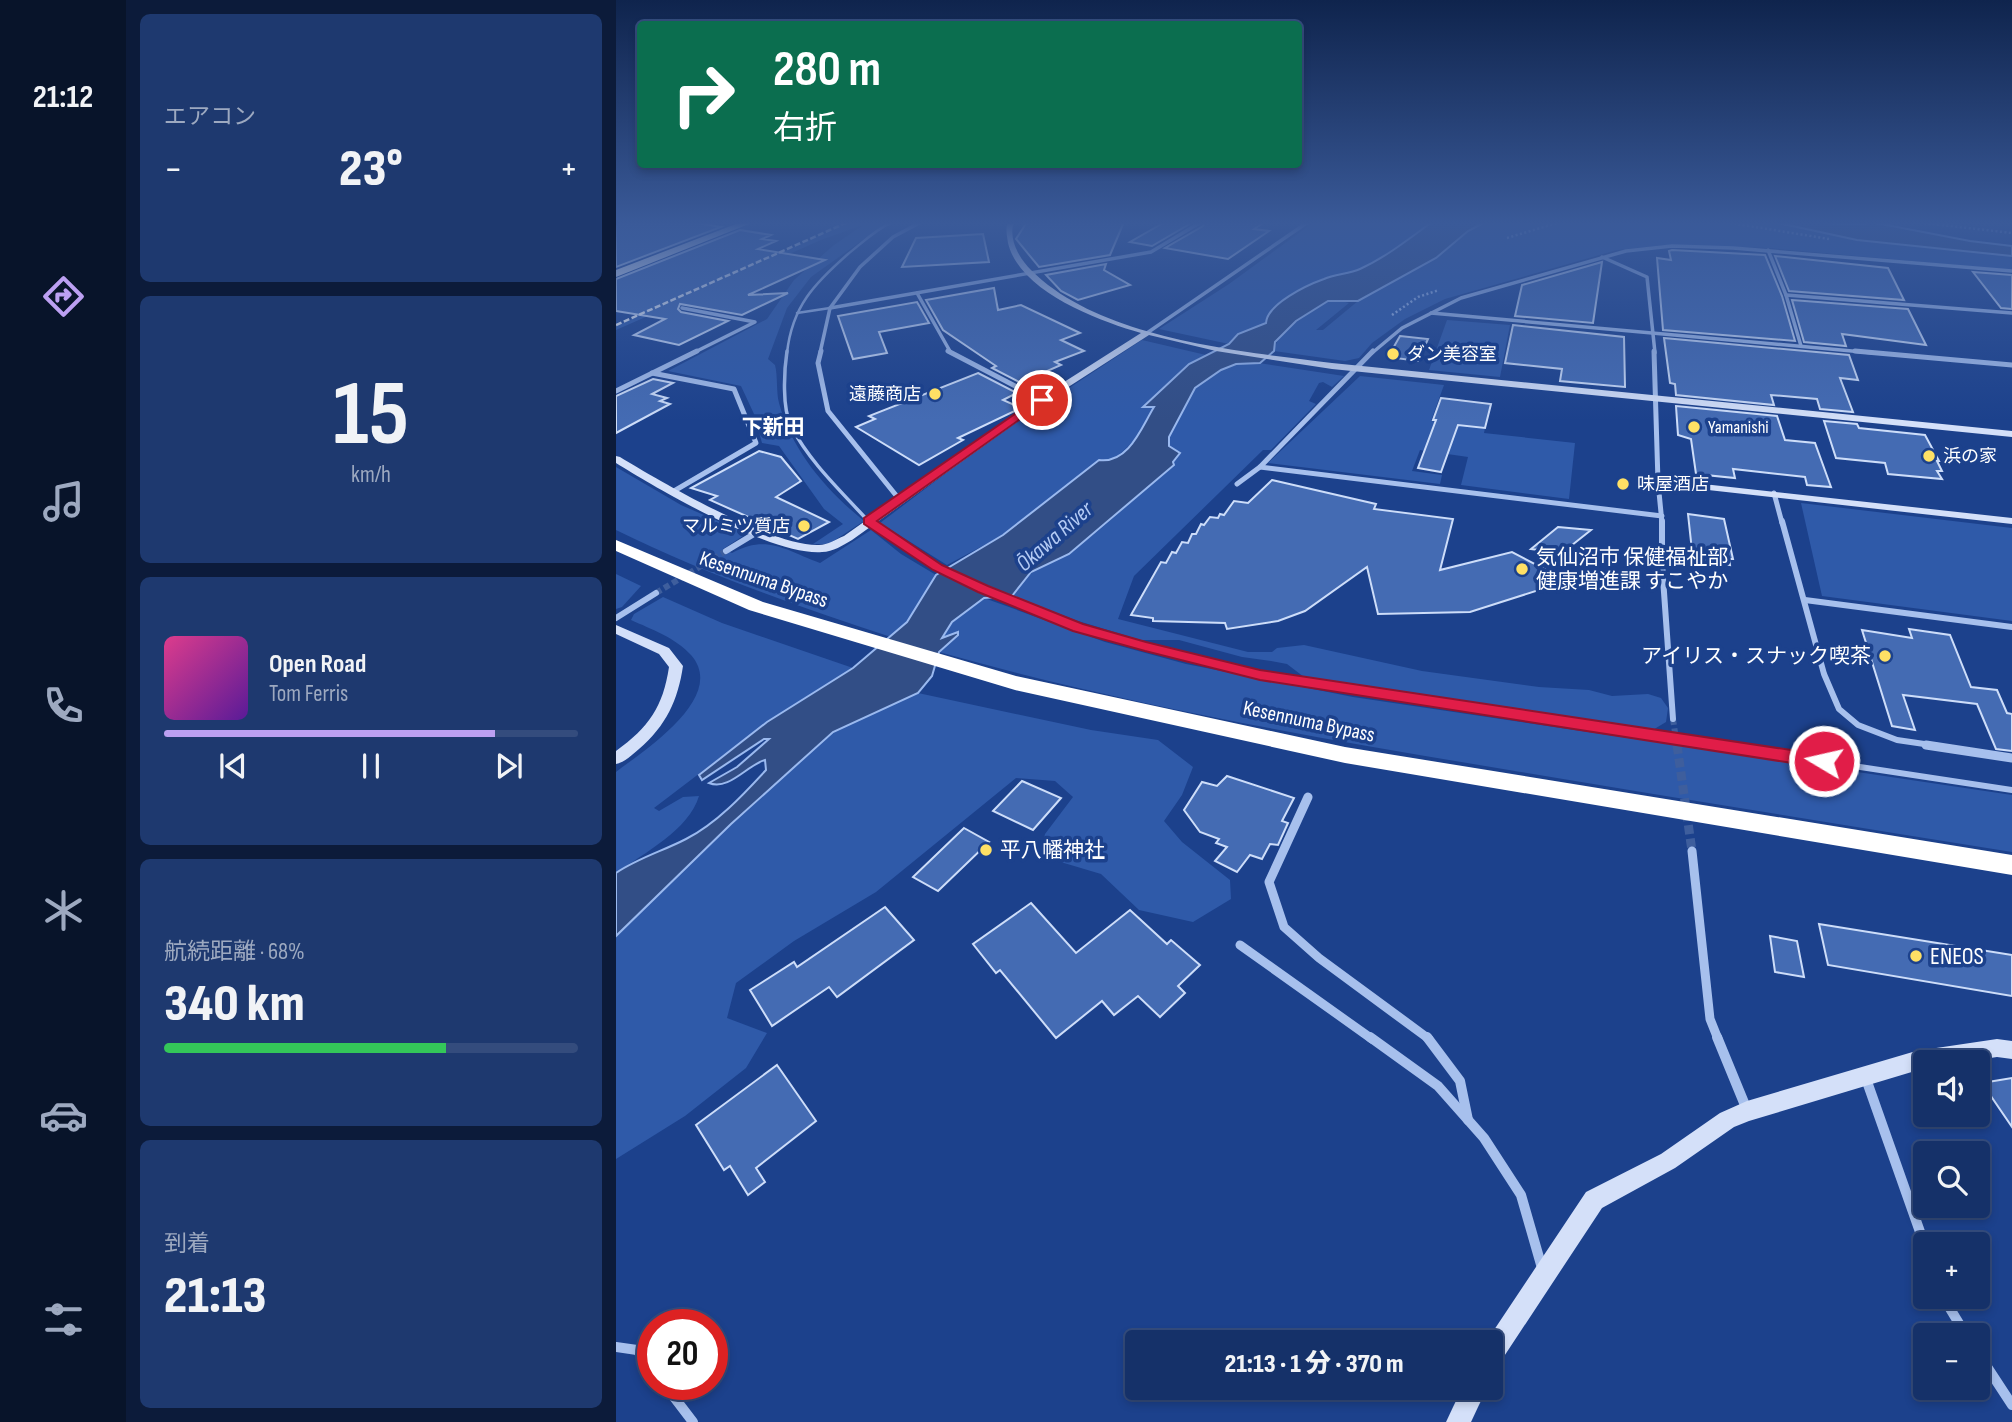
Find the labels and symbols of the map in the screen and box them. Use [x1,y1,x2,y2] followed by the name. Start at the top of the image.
[1407,344,1497,365] place label: ダン美容室
[1385,346,1401,362] marker: ダン美容室
[1012,370,1072,430] pin
[849,384,921,405] place label: 遠藤商店
[927,386,943,402] marker: 遠藤商店
[742,415,805,440] district label: 下新田
[1708,417,1769,438] place label: Yamanishi
[1686,419,1702,435] marker: Yamanishi
[1943,446,1997,467] place label: 浜の家
[1921,448,1937,464] marker: 浜の家
[1637,474,1709,495] place label: 味屋酒店
[1615,476,1631,492] marker: 味屋酒店
[1010,495,1100,578] water label: Ōkawa River
[682,516,790,537] place label: マルミツ質店
[796,518,812,534] marker: マルミツ質店
[1536,545,1728,594] place label: 気仙沼市 保健福祉部 健康増進課 すこやか
[696,546,831,613] street label: Kesennuma Bypass
[1514,561,1530,577] marker: 気仙沼市 保健福祉部 健康増進課 すこやか
[1641,644,1871,669] place label: アイリス・スナック喫茶
[1877,648,1893,664] marker: アイリス・スナック喫茶
[1241,695,1377,748] street label: Kesennuma Bypass
[1787,724,1861,798] position arrow
[1000,838,1105,863] place label: 平八幡神社
[978,842,994,858] marker: 平八幡神社
[1930,942,1984,971] place label: ENEOS
[1908,948,1924,964] marker: ENEOS
[637,1309,728,1400] speed limit sign: 20

